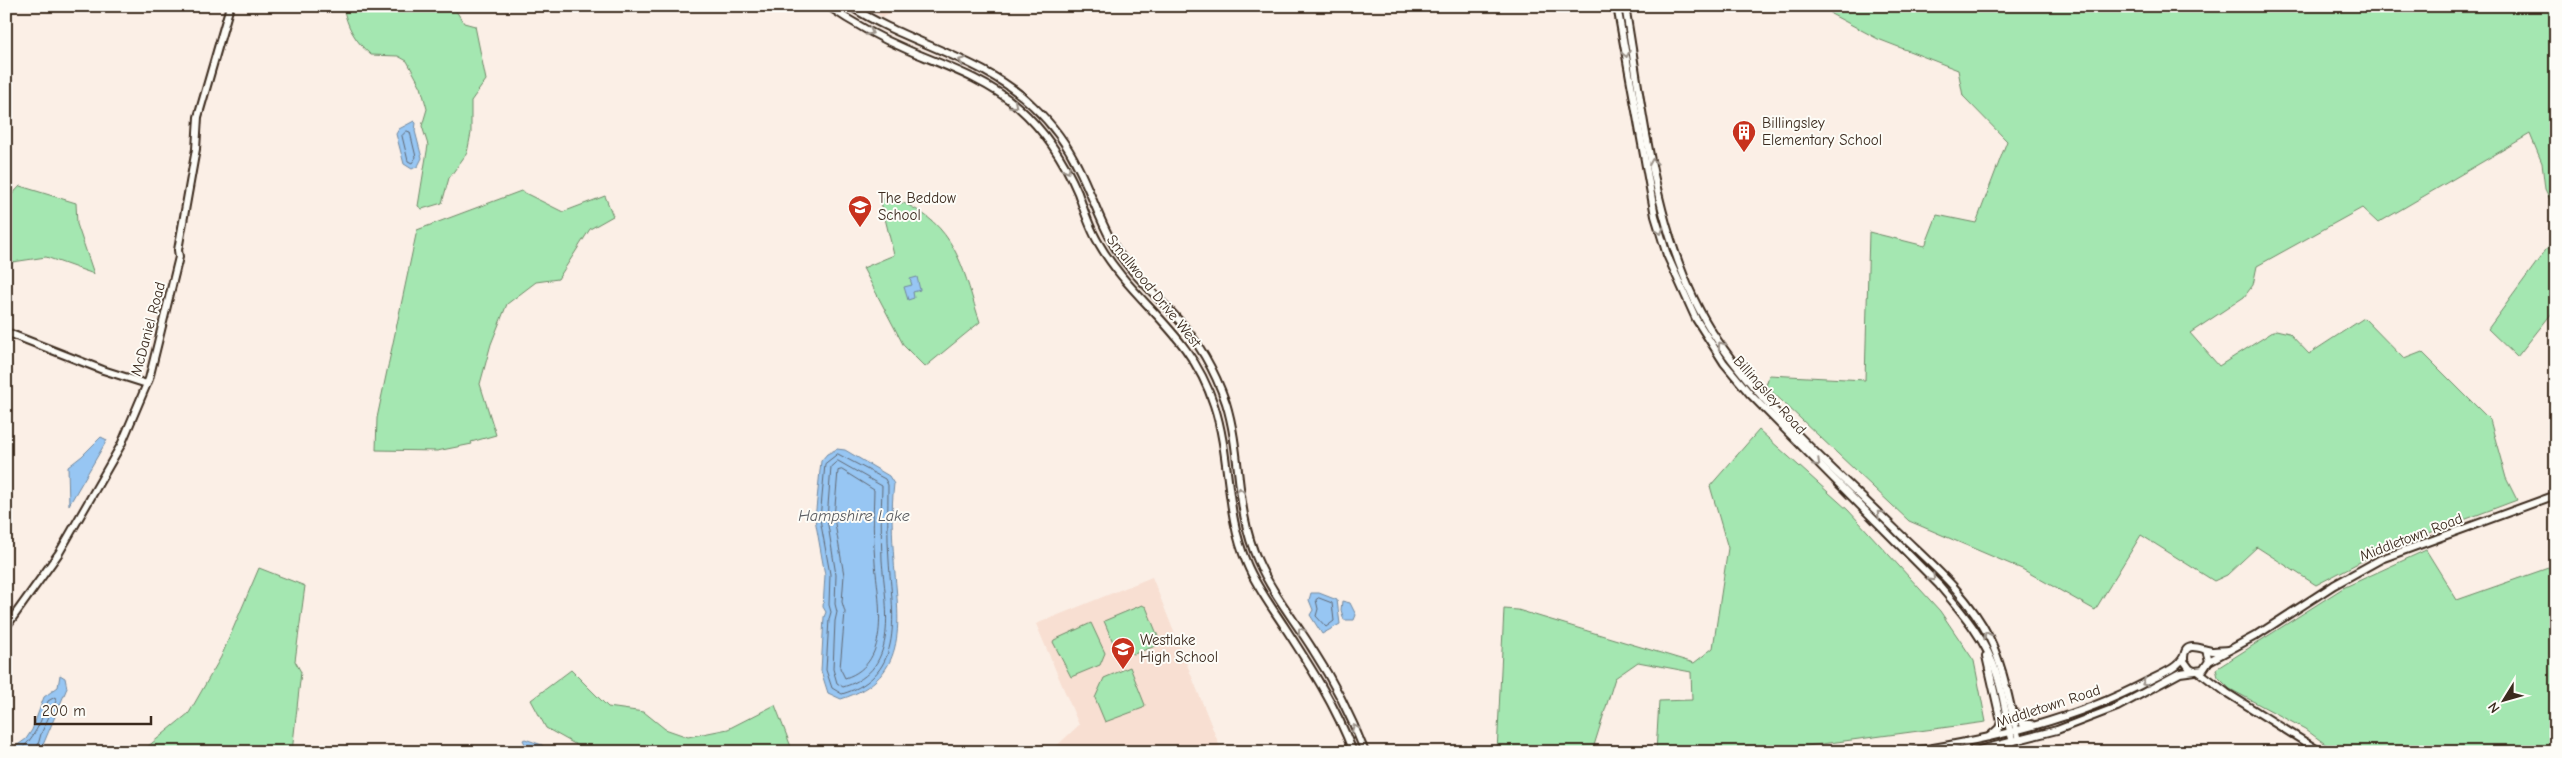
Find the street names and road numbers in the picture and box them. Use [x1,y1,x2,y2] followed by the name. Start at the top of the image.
[1103,231,1205,352] street label: Smallwood Drive West
[127,280,169,378] street label: McDaniel Road
[1730,352,1810,438] street label: Billingsley Road
[2357,509,2465,565] street label: Middletown Road
[1993,681,2103,731] street label: Middletown Road

